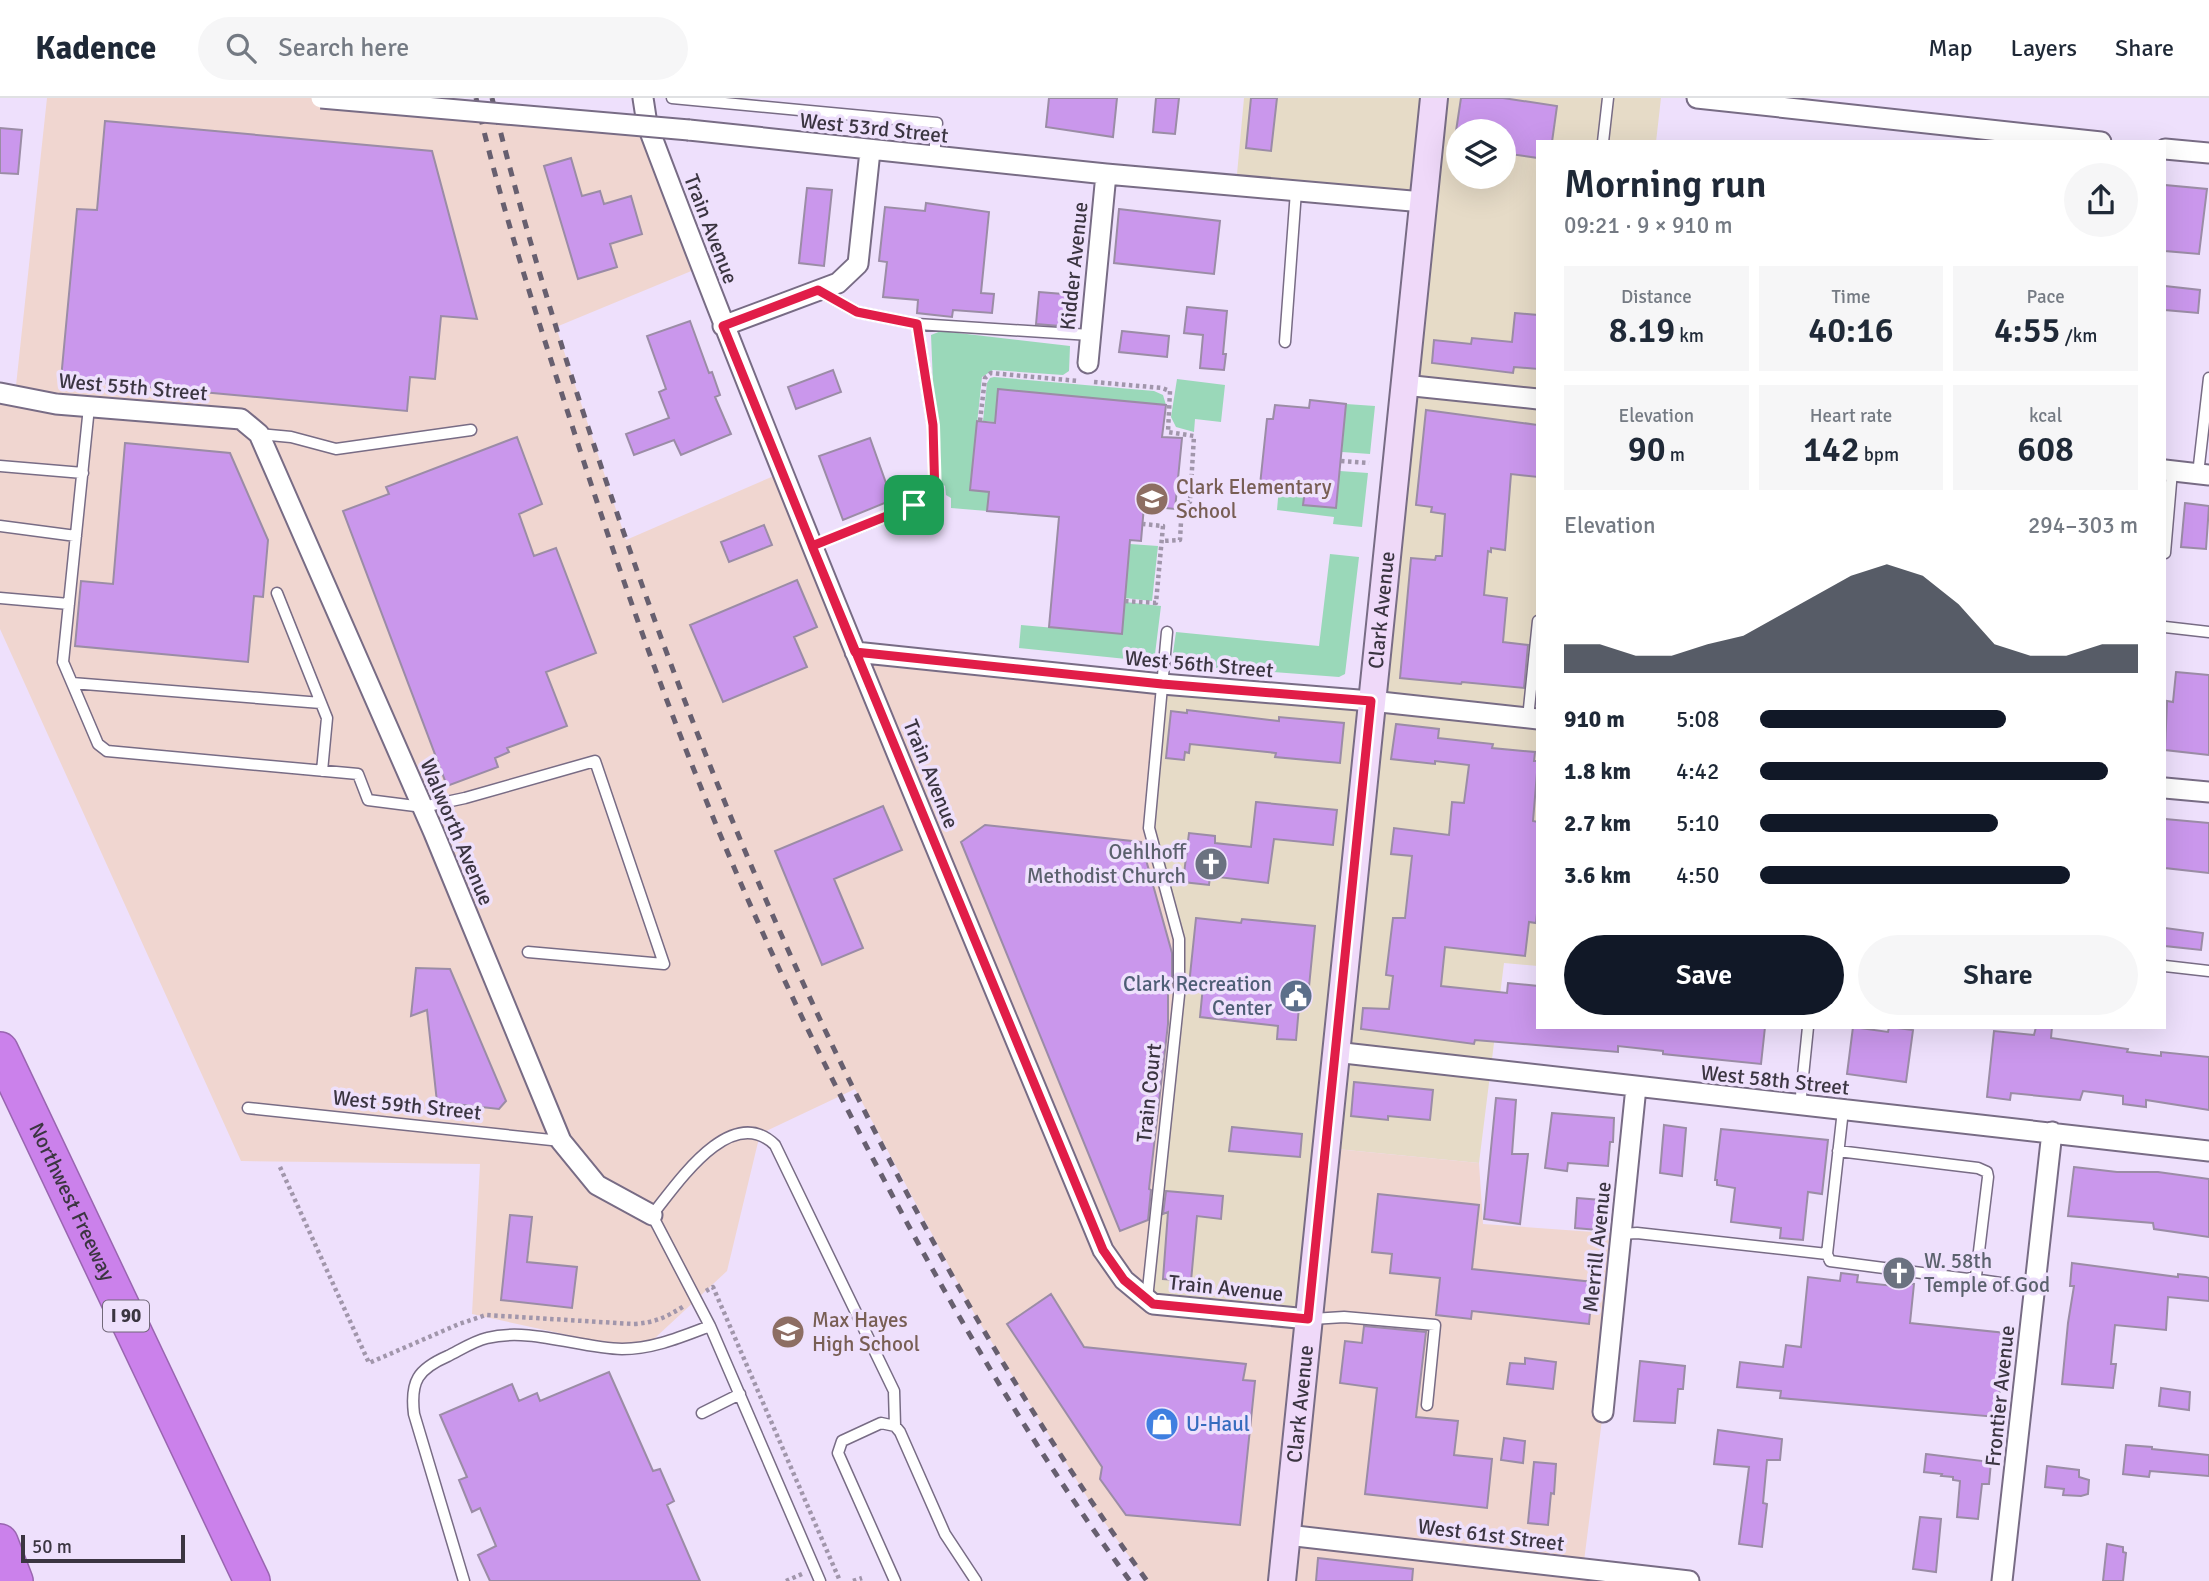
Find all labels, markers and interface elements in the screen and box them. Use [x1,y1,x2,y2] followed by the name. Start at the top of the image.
[198,17,688,80] search box
[35,28,156,69] text: Kadence
[222,29,260,67] icon: search
[278,32,409,64] text: Search here
[1928,33,1973,63] text: Map
[2011,33,2077,63] text: Layers
[2115,33,2174,63] text: Share
[798,107,950,149] street label: West 53rd Street
[1446,119,1516,189] map controls
[1446,119,1516,189] button: layers
[1564,161,1767,208] text: Morning run
[2064,163,2138,237] button: share
[678,171,744,287] street label: Train Avenue
[1054,200,1094,332] street label: Kidder Avenue
[1564,211,1733,240] text: 09:21 · 9 × 910 m
[1621,285,1692,309] text: Distance
[1831,285,1871,309] text: Time
[2027,285,2065,309] text: Pace
[1609,309,1675,352] text: 8.19
[1808,309,1894,352] text: 40:16
[1994,309,2061,352] text: 4:55
[1675,324,1704,348] text: km
[2061,324,2097,348] text: /km
[57,368,209,406] street label: West 55th Street
[1618,404,1694,428] text: Elevation
[1810,404,1892,428] text: Heart rate
[2029,404,2062,428] text: kcal
[1628,428,1666,471] text: 90
[1803,428,1860,471] text: 142
[2017,428,2074,471] text: 608
[1666,443,1685,467] text: m
[1860,443,1899,467] text: bpm
[1176,474,1332,524] place label: Clark Elementary School
[884,475,944,535] pin
[1133,480,1171,518] school or university icon: Clark Elementary School
[895,486,933,524] icon: arrive
[1564,511,1656,540] text: Elevation
[2028,511,2138,540] text: 294–303 m
[1363,550,1400,670] street label: Clark Avenue
[1123,645,1275,683] street label: West 56th Street
[1564,705,1625,734] text: 910 m
[1676,705,1719,734] text: 5:08
[897,716,965,832] street label: Train Avenue
[414,755,500,909] street label: Walworth Avenue
[1564,757,1631,786] text: 1.8 km
[1676,757,1719,786] text: 4:42
[1564,809,1631,838] text: 2.7 km
[1676,809,1719,838] text: 5:10
[1027,839,1188,889] place label: Oehlhoff Methodist Church
[1192,845,1230,883] church icon: Oehlhoff Methodist Church
[1564,861,1631,890] text: 3.6 km
[1676,861,1719,890] text: 4:50
[1564,935,1844,1015] button: Save
[1858,935,2138,1015] button: Share
[1123,971,1272,1021] place label: Clark Recreation Center
[1277,977,1315,1015] public building icon: Clark Recreation Center
[1131,1042,1167,1144] street label: Train Court
[1699,1059,1851,1101] street label: West 58th Street
[331,1084,483,1126] street label: West 59th Street
[23,1118,121,1285] street label: Northwest Freeway
[1577,1180,1617,1314] street label: Merrill Avenue
[1924,1248,2050,1298] place label: W. 58th Temple of God
[1880,1254,1918,1292] church icon: W. 58th Temple of God
[1167,1269,1285,1307] street label: Train Avenue
[103,1300,149,1332] road number: I 90
[812,1307,920,1357] place label: Max Hayes High School
[769,1313,807,1351] school or university icon: Max Hayes High School
[1980,1324,2020,1468] street label: Frontier Avenue
[1281,1344,1319,1464] street label: Clark Avenue
[1143,1405,1181,1443] shop icon: U-Haul
[1186,1411,1250,1437] place label: U-Haul
[1416,1513,1566,1557] street label: West 61st Street
[21,1532,186,1564] scale bar
[32,1535,72,1559] text: 50 m

